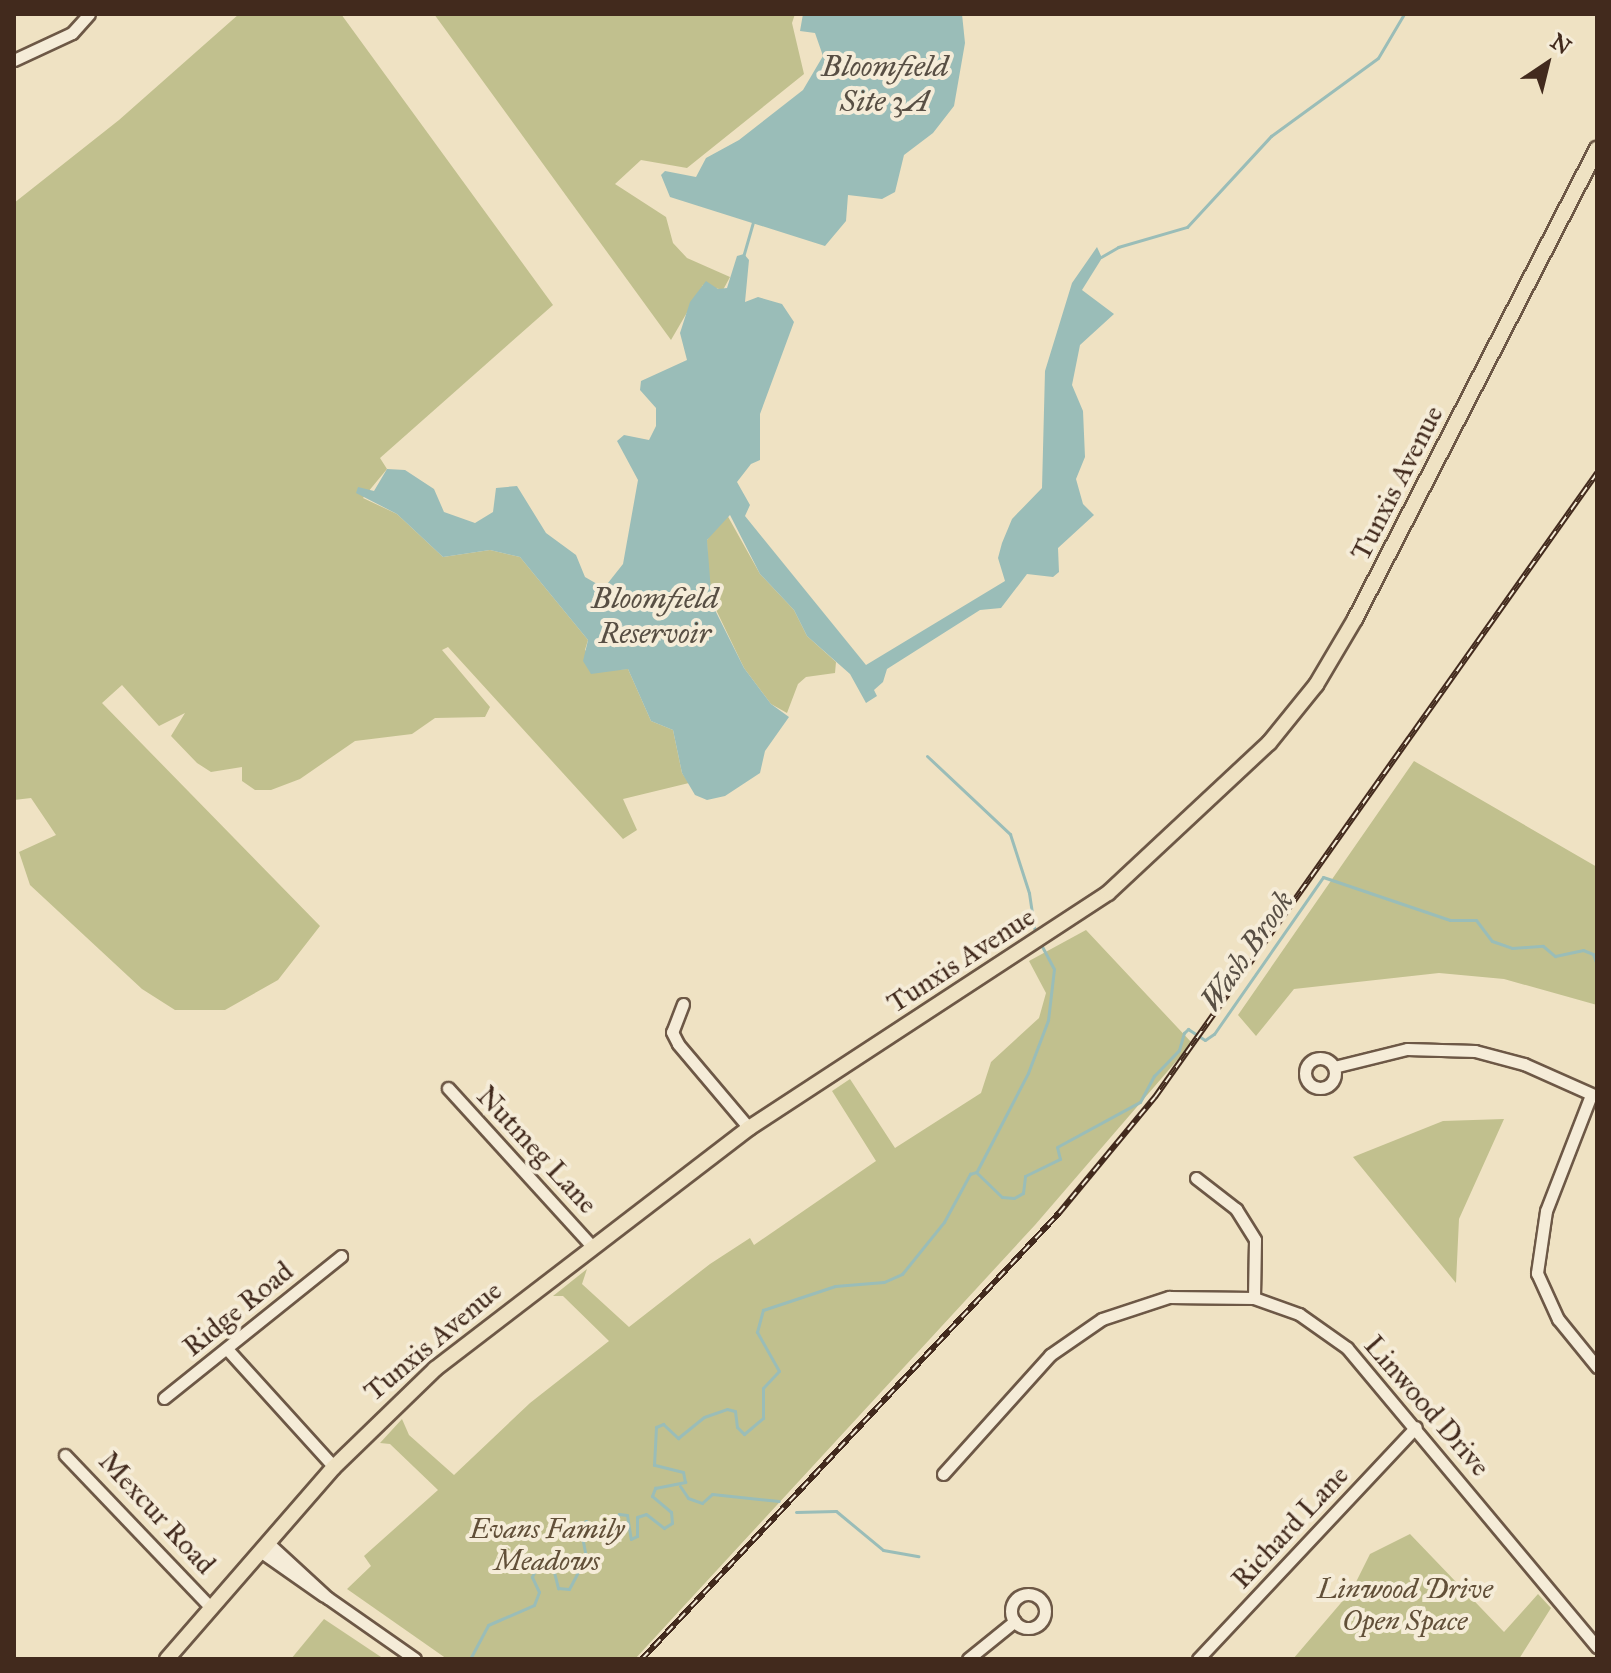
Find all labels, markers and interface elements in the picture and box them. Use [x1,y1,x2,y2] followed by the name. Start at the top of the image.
[1507,24,1587,104] north arrow
[1546,28,1576,60] text: N
[822,48,948,118] water label: Bloomfield Site 3A
[1344,400,1450,566] street label: Tunxis Avenue
[592,580,718,650] water label: Bloomfield Reservoir
[1193,884,1301,1018] water label: Wash Brook
[881,900,1041,1020] street label: Tunxis Avenue
[470,1079,604,1221] street label: Nutmeg Lane
[176,1254,300,1364] street label: Ridge Road
[357,1274,509,1408] street label: Tunxis Avenue
[1357,1329,1497,1483] street label: Linwood Drive
[92,1445,222,1581] street label: Mexcur Road
[1224,1458,1356,1596] street label: Richard Lane
[470,1512,624,1578] park label: Evans Family Meadows
[1317,1572,1493,1638] park label: Linwood Drive Open Space

